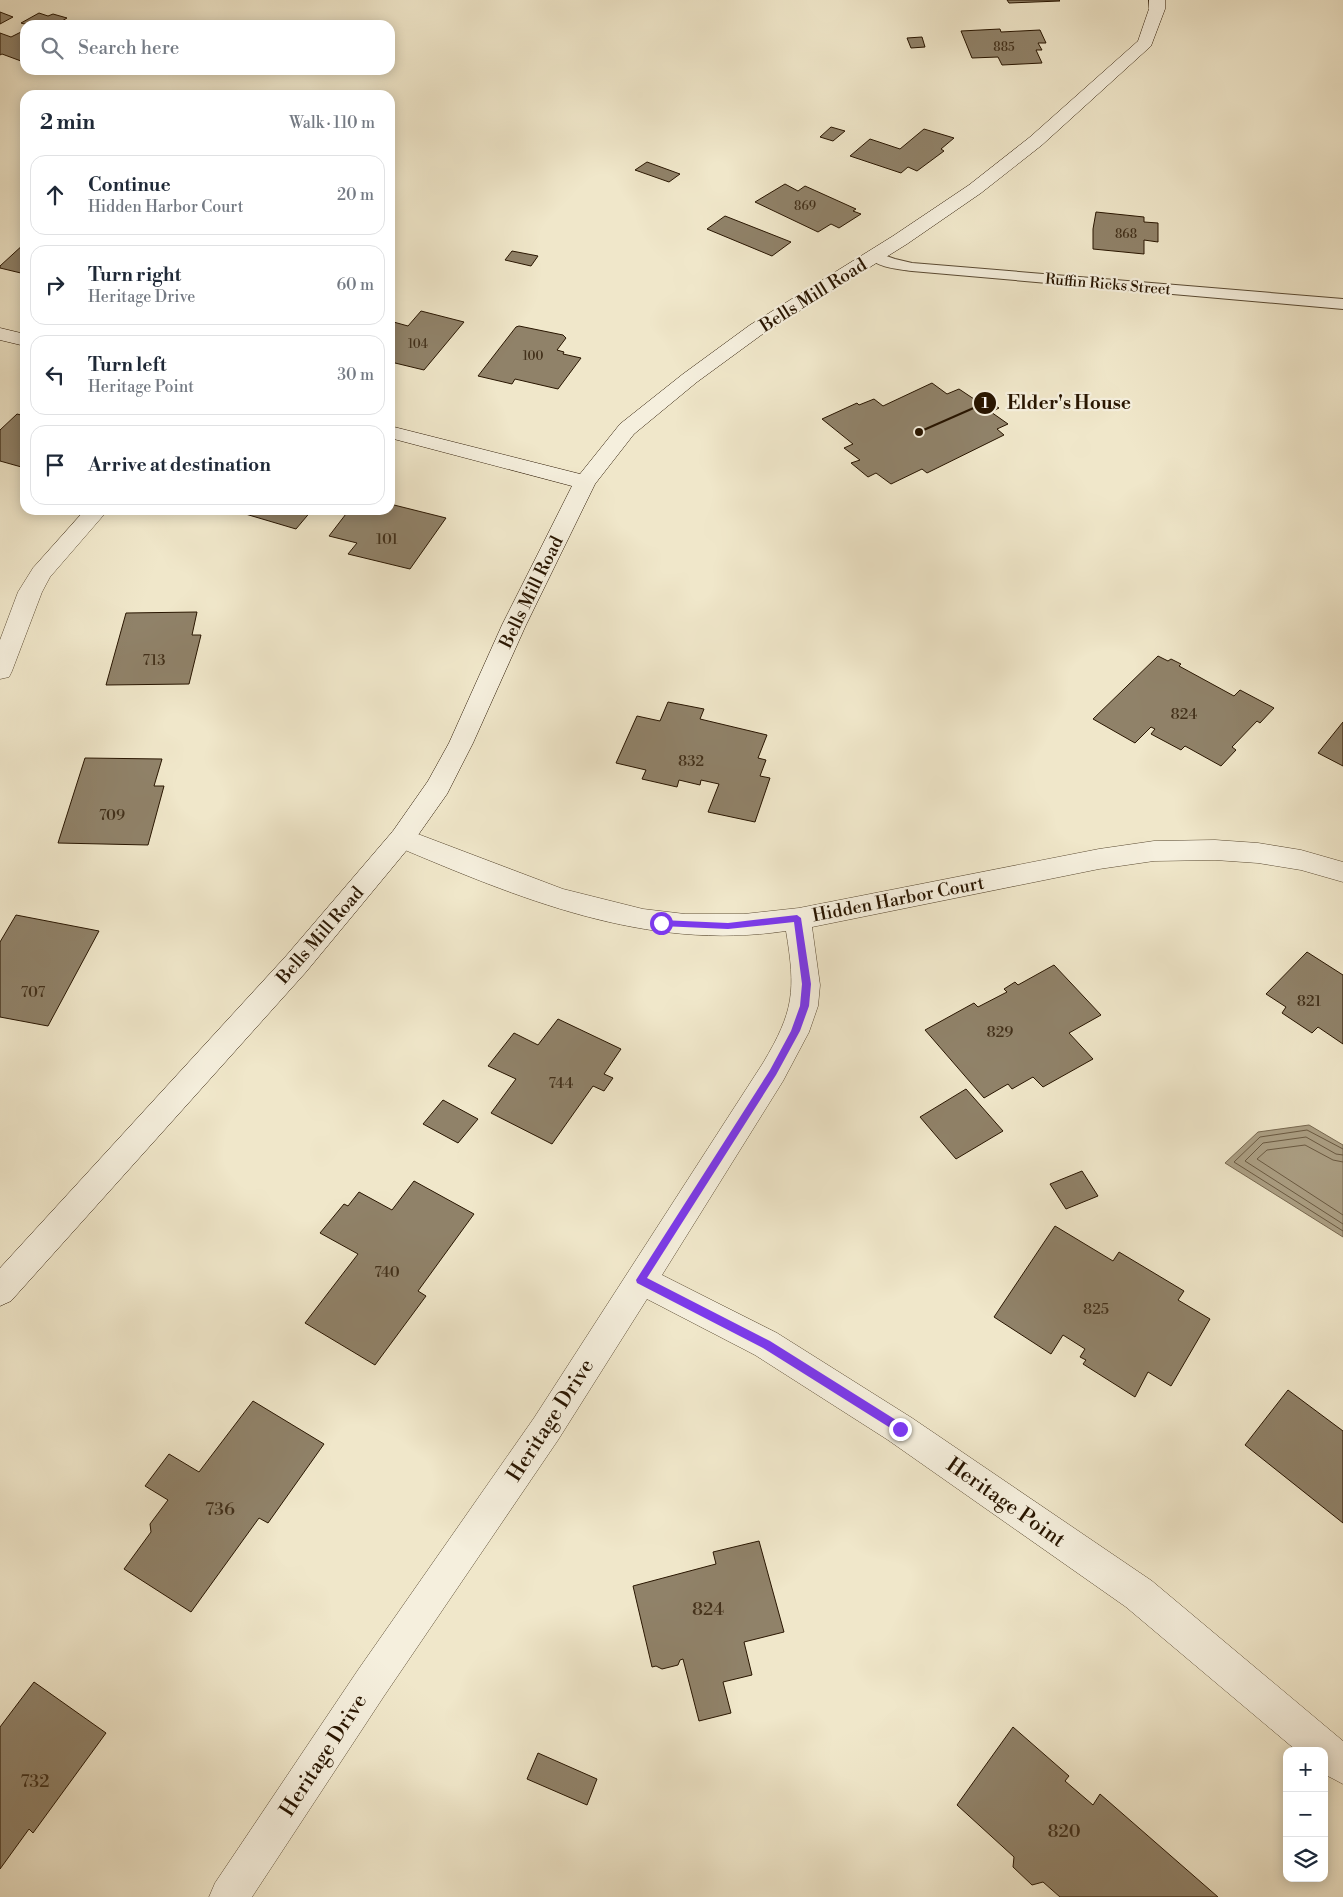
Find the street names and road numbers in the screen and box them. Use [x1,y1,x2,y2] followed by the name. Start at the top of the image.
[755,253,872,338] street label: Bells Mill Road
[1044,270,1172,300] street label: Ruffin Ricks Street
[494,532,569,653] street label: Bells Mill Road
[810,871,987,927] street label: Hidden Harbor Court
[271,881,370,990] street label: Bells Mill Road
[502,1354,600,1487] street label: Heritage Drive
[941,1452,1070,1554] street label: Heritage Point
[275,1689,373,1822] street label: Heritage Drive

